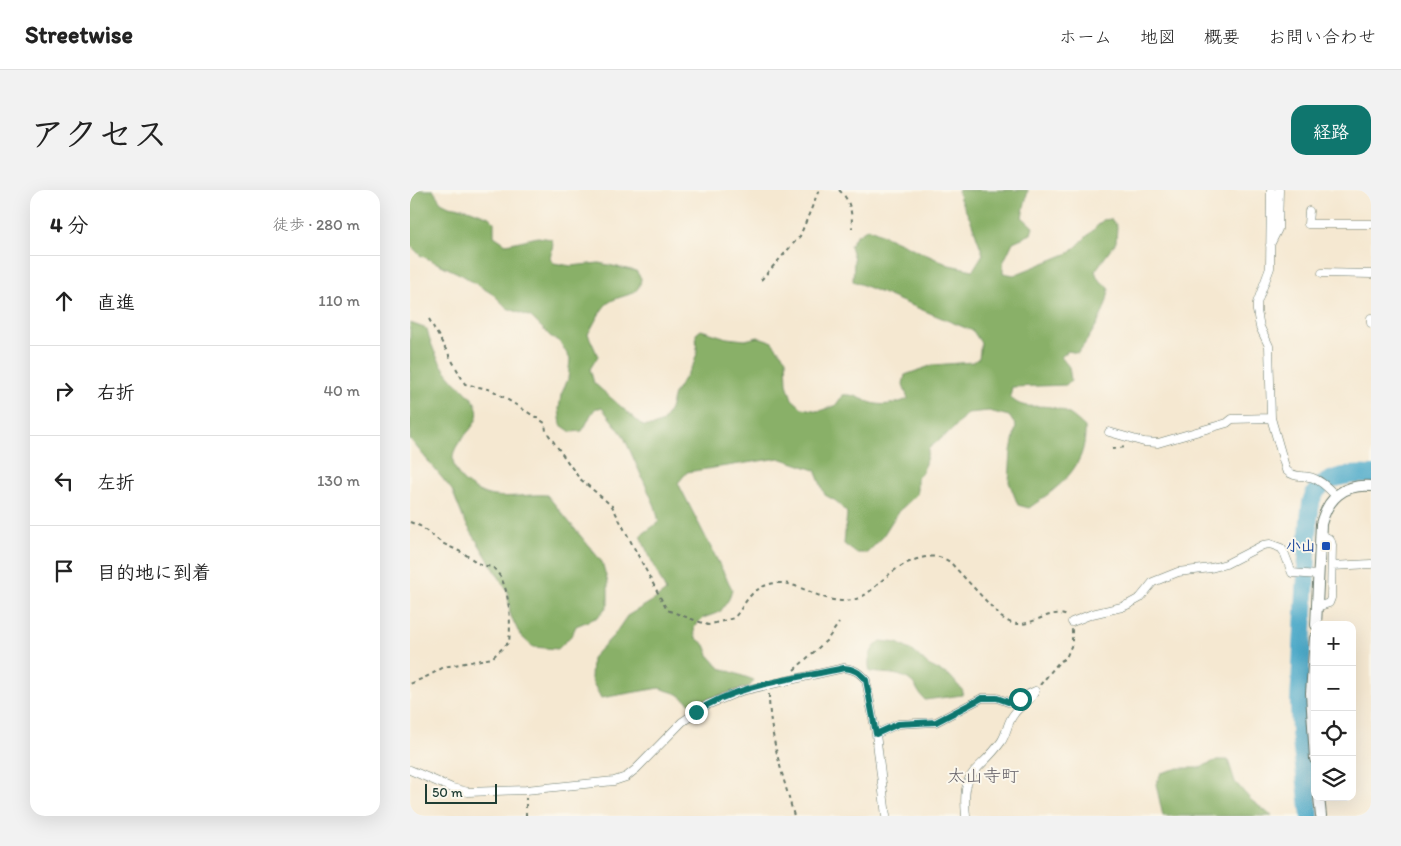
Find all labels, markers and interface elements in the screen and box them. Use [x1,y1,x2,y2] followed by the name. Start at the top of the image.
[25,20,133,49] text: Streetwise
[1059,26,1112,48] text: ホーム
[1140,26,1176,48] text: 地図
[1204,26,1240,48] text: 概要
[1268,26,1376,48] text: お問い合わせ
[1291,105,1371,155] button: 経路
[30,113,168,155] text: アクセス
[50,212,88,237] text: 4 分
[273,215,360,234] text: 徒歩 · 280 m
[50,287,78,315] icon: ahead
[97,291,135,314] text: 直進
[318,291,360,310] text: 110 m
[50,377,78,405] icon: right
[97,381,135,404] text: 右折
[323,381,360,400] text: 40 m
[50,467,78,495] icon: left
[97,471,135,494] text: 左折
[317,471,360,490] text: 130 m
[1286,537,1316,555] place label: 小山
[1320,540,1332,552] marker: 小山
[50,557,78,585] icon: arrive
[97,561,211,584] text: 目的地に到着
[1311,621,1356,801] map controls
[1311,621,1356,666] button: +
[1311,666,1356,711] button: −
[1009,688,1032,711] route start
[685,701,708,724] route end
[1311,711,1356,756] button: locate
[1311,756,1356,801] button: layers
[947,765,1019,787] district label: 太山寺町
[425,781,498,804] scale bar
[432,784,463,801] text: 50 m

